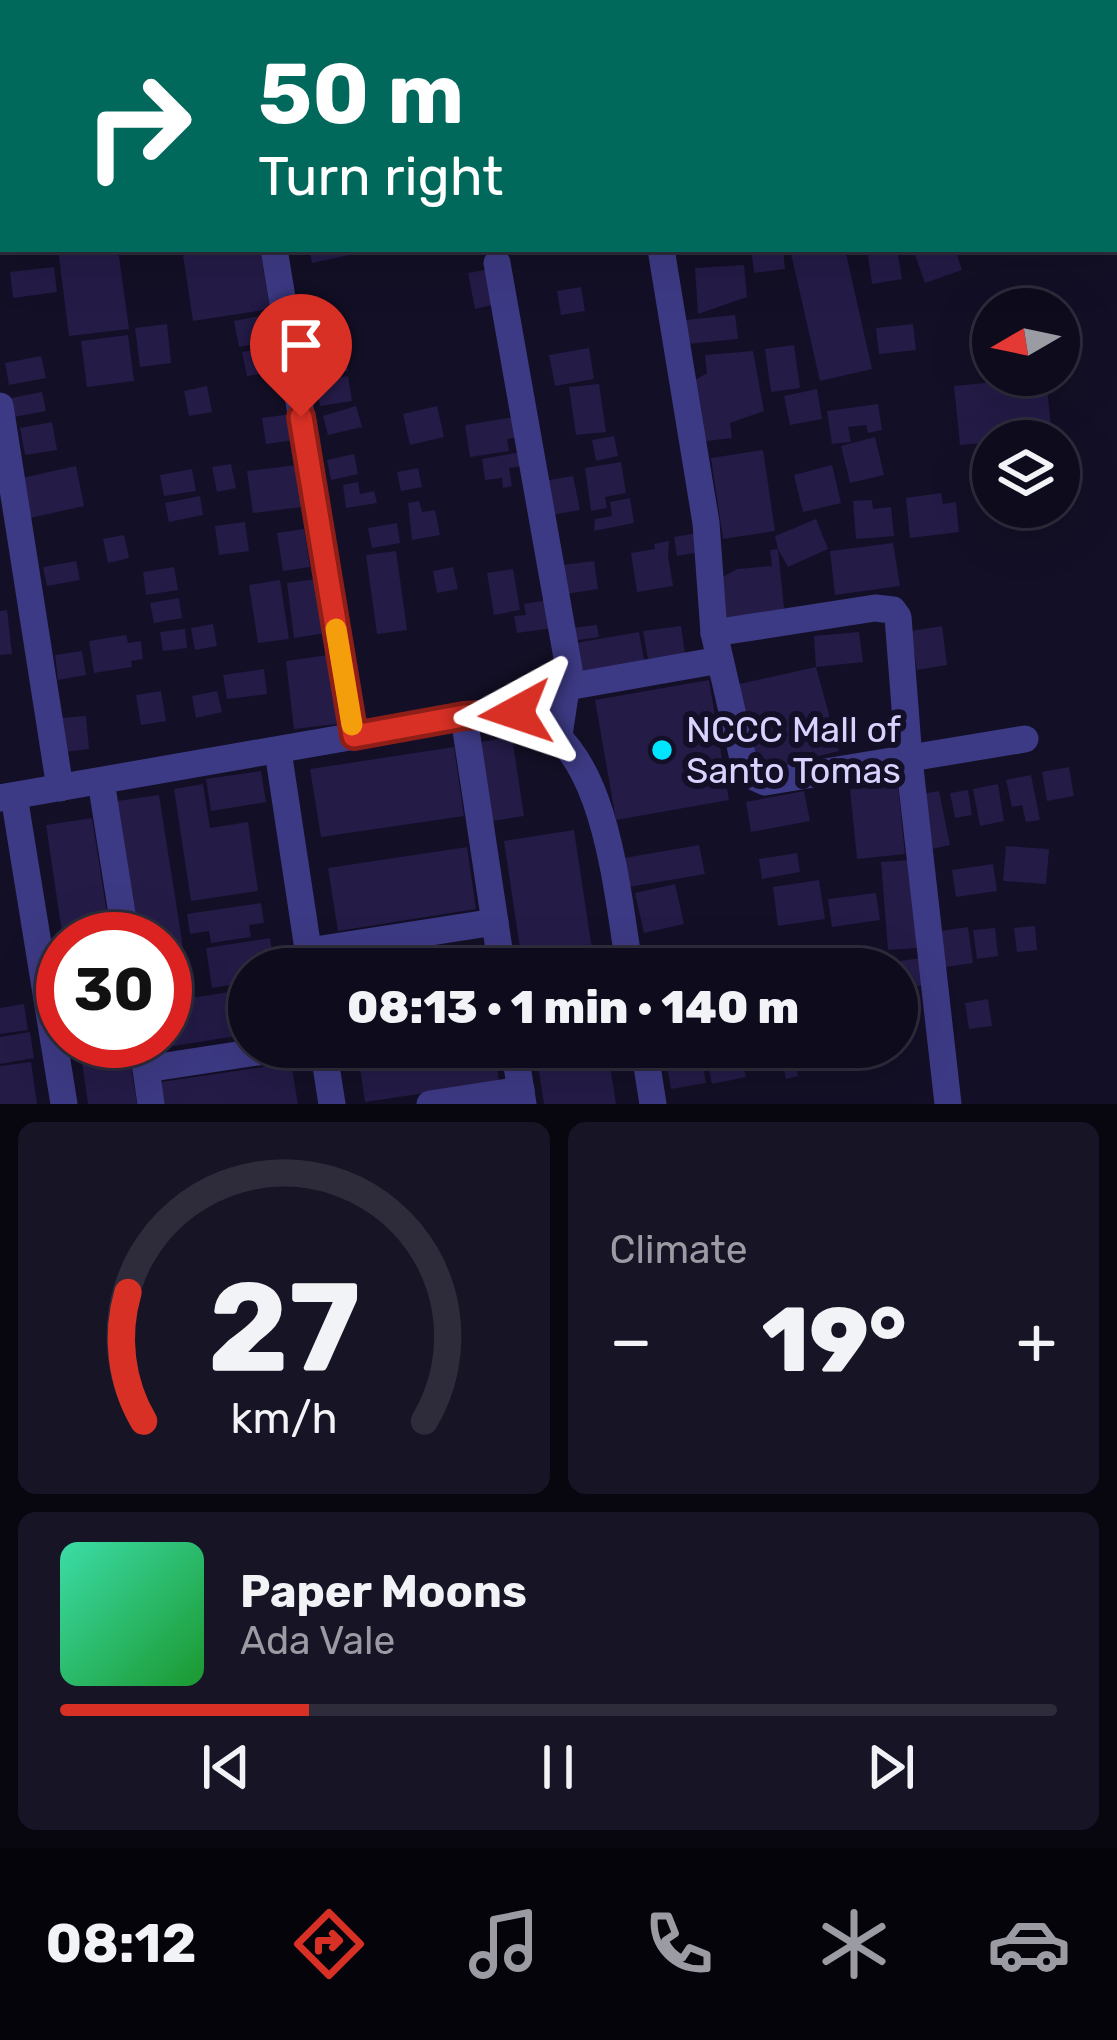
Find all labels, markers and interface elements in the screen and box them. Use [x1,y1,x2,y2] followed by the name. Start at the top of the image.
[258,44,464,144] text: 50 m
[60,48,216,204] icon: right
[258,145,503,209] text: Turn right
[972,288,1080,396] north arrow
[972,288,1080,528] map controls
[250,294,352,417] pin
[268,312,334,378] icon: arrive
[972,420,1080,528] button: layers
[453,650,579,776] position arrow
[686,708,901,792] place label: NCCC Mall of Santo Tomas
[649,737,675,763] marker: NCCC Mall of Santo Tomas
[36,912,192,1068] speed limit sign: 30
[347,981,799,1034] text: 08:13 · 1 min · 140 m
[610,1227,748,1273] text: Climate
[207,1253,360,1401] text: 27
[762,1287,907,1394] text: 19°
[610,1301,652,1380] text: −
[1016,1301,1057,1380] text: +
[230,1393,337,1444] text: km/h
[240,1565,527,1618] text: Paper Moons
[240,1618,395,1664] text: Ada Vale
[193,1734,259,1800] icon: previous
[525,1734,591,1800] icon: pause
[858,1734,924,1800] icon: next
[287,1902,371,1986] icon: directions
[462,1902,546,1986] icon: music
[637,1902,721,1986] icon: phone
[812,1902,896,1986] icon: climate
[987,1902,1071,1986] icon: car
[46,1912,196,1976] text: 08:12

